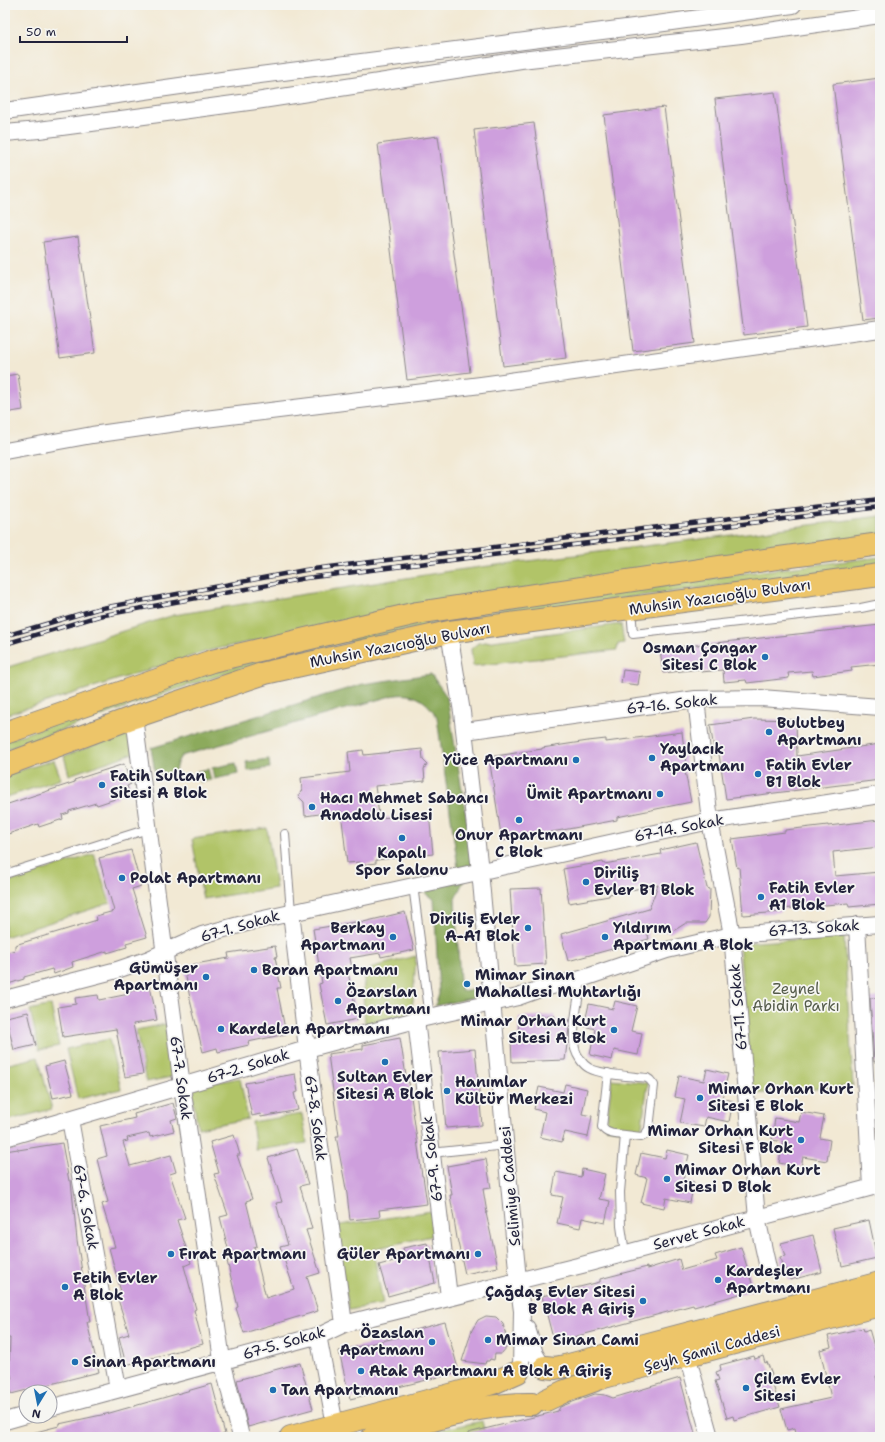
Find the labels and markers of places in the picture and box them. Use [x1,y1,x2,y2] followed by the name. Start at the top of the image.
[642,638,757,675] place label: Osman Çongar Sitesi C Blok
[760,652,770,662] marker: Osman Çongar Sitesi C Blok
[777,713,862,750] place label: Bulutbey Apartmanı
[764,727,774,737] marker: Bulutbey Apartmanı
[660,739,745,776] place label: Yaylacık Apartmanı
[443,750,568,770] place label: Yüce Apartmanı
[647,753,657,763] marker: Yaylacık Apartmanı
[571,755,581,765] marker: Yüce Apartmanı
[766,755,852,792] place label: Fatih Evler B1 Blok
[110,766,208,803] place label: Fatih Sultan Sitesi A Blok
[753,769,763,779] marker: Fatih Evler B1 Blok
[97,780,107,790] marker: Fatih Sultan Sitesi A Blok
[527,784,652,804] place label: Ümit Apartmanı
[320,788,488,825] place label: Hacı Mehmet Sabancı Anadolu Lisesi
[655,789,665,799] marker: Ümit Apartmanı
[307,802,317,812] marker: Hacı Mehmet Sabancı Anadolu Lisesi
[514,815,524,825] marker: Onur Apartmanı C Blok
[455,825,583,862] place label: Onur Apartmanı C Blok
[397,833,407,843] marker: Kapalı Spor Salonu
[356,843,448,880] place label: Kapalı Spor Salonu
[594,863,695,900] place label: Diriliş Evler B1 Blok
[130,868,261,888] place label: Polat Apartmanı
[117,873,127,883] marker: Polat Apartmanı
[581,877,591,887] marker: Diriliş Evler B1 Blok
[769,878,855,915] place label: Fatih Evler A1 Blok
[756,892,766,902] marker: Fatih Evler A1 Blok
[429,909,520,946] place label: Diriliş Evler A-A1 Blok
[300,918,385,955] place label: Berkay Apartmanı
[613,918,753,955] place label: Yıldırım Apartmanı A Blok
[523,923,533,933] marker: Diriliş Evler A-A1 Blok
[388,932,398,942] marker: Berkay Apartmanı
[600,932,610,942] marker: Yıldırım Apartmanı A Blok
[113,958,198,995] place label: Gümüşer Apartmanı
[262,960,398,980] place label: Boran Apartmanı
[249,965,259,975] marker: Boran Apartmanı
[475,965,641,1002] place label: Mimar Sinan Mahallesi Muhtarlığı
[201,972,211,982] marker: Gümüşer Apartmanı
[462,979,472,989] marker: Mimar Sinan Mahallesi Muhtarlığı
[346,982,431,1019] place label: Özarslan Apartmanı
[333,996,343,1006] marker: Özarslan Apartmanı
[461,1011,606,1048] place label: Mimar Orhan Kurt Sitesi A Blok
[229,1019,390,1039] place label: Kardelen Apartmanı
[216,1024,226,1034] marker: Kardelen Apartmanı
[609,1025,619,1035] marker: Mimar Orhan Kurt Sitesi A Blok
[380,1057,390,1067] marker: Sultan Evler Sitesi A Blok
[336,1067,434,1104] place label: Sultan Evler Sitesi A Blok
[455,1072,573,1109] place label: Hanımlar Kültür Merkezi
[708,1079,853,1116] place label: Mimar Orhan Kurt Sitesi E Blok
[442,1086,452,1096] marker: Hanımlar Kültür Merkezi
[695,1093,705,1103] marker: Mimar Orhan Kurt Sitesi E Blok
[648,1121,793,1158] place label: Mimar Orhan Kurt Sitesi F Blok
[796,1135,806,1145] marker: Mimar Orhan Kurt Sitesi F Blok
[675,1160,820,1197] place label: Mimar Orhan Kurt Sitesi D Blok
[662,1174,672,1184] marker: Mimar Orhan Kurt Sitesi D Blok
[179,1244,306,1264] place label: Fırat Apartmanı
[337,1244,470,1264] place label: Güler Apartmanı
[166,1249,176,1259] marker: Fırat Apartmanı
[473,1249,483,1259] marker: Güler Apartmanı
[726,1261,811,1298] place label: Kardeşler Apartmanı
[73,1268,158,1305] place label: Fetih Evler A Blok
[713,1275,723,1285] marker: Kardeşler Apartmanı
[60,1282,70,1292] marker: Fetih Evler A Blok
[485,1282,635,1319] place label: Çağdaş Evler Sitesi B Blok A Giriş
[638,1296,648,1306] marker: Çağdaş Evler Sitesi B Blok A Giriş
[339,1323,424,1360] place label: Özaslan Apartmanı
[496,1330,639,1350] place label: Mimar Sinan Cami
[483,1335,493,1345] marker: Mimar Sinan Cami
[427,1337,437,1347] marker: Özaslan Apartmanı
[83,1352,216,1372] place label: Sinan Apartmanı
[70,1357,80,1367] marker: Sinan Apartmanı
[369,1361,612,1381] place label: Atak Apartmanı A Blok A Giriş
[356,1366,366,1376] marker: Atak Apartmanı A Blok A Giriş
[754,1369,841,1406] place label: Çilem Evler Sitesi
[281,1380,399,1400] place label: Tan Apartmanı
[741,1383,751,1393] marker: Çilem Evler Sitesi
[268,1385,278,1395] marker: Tan Apartmanı

